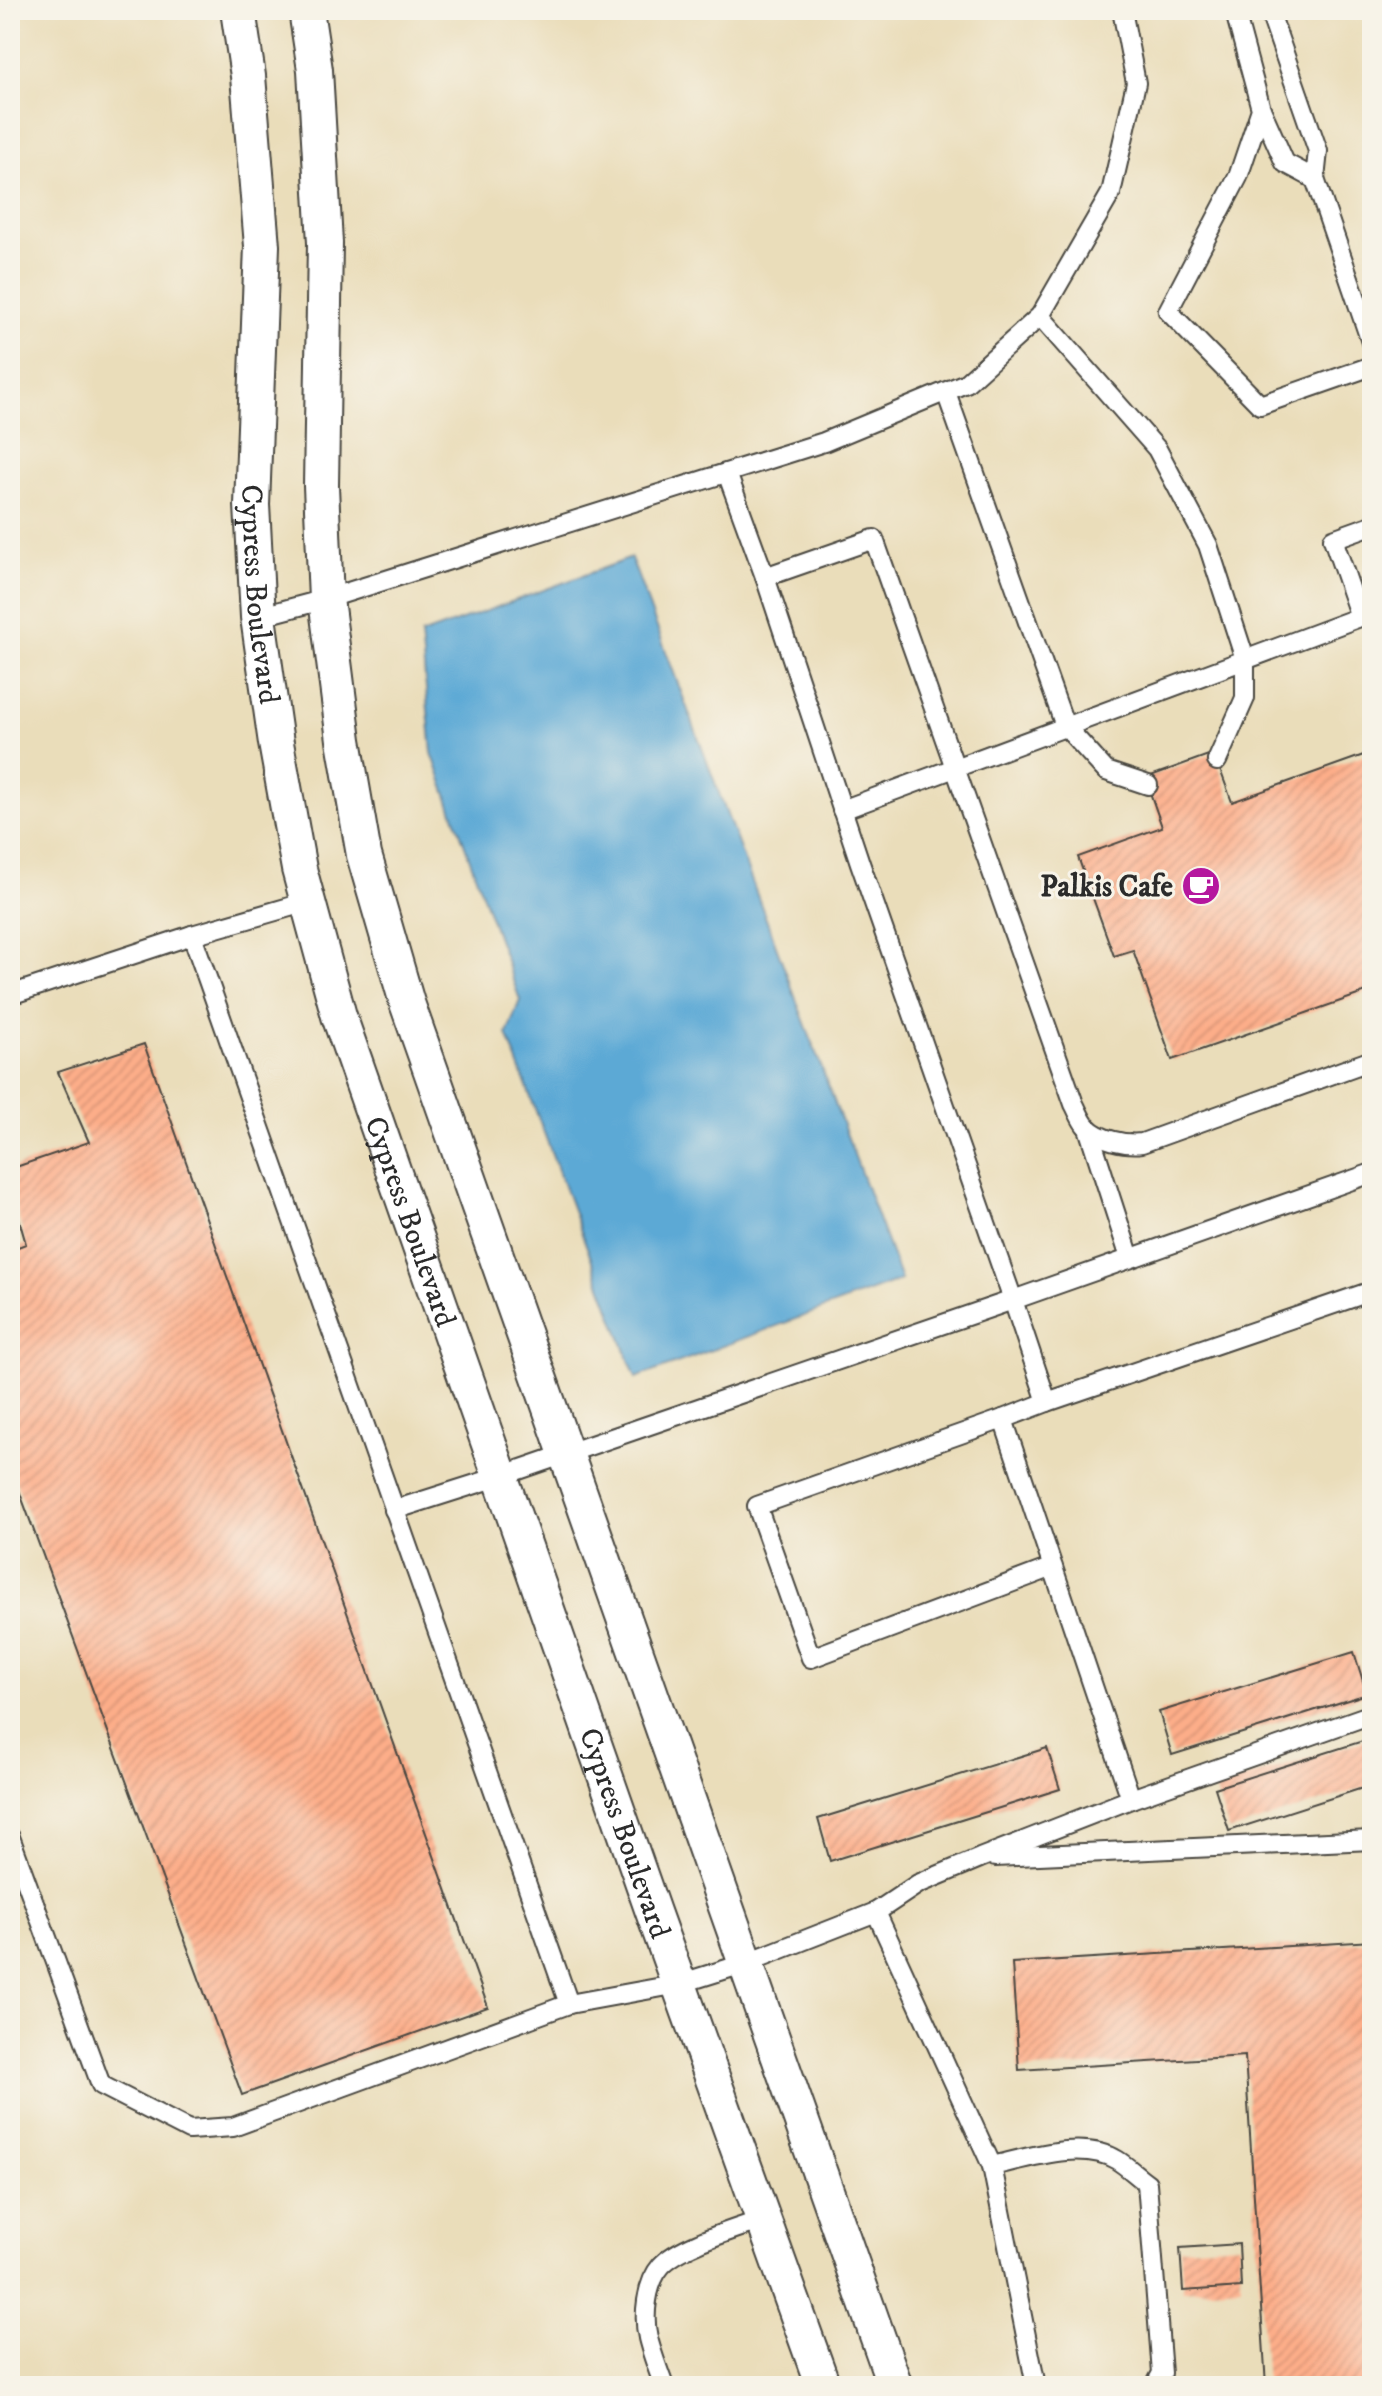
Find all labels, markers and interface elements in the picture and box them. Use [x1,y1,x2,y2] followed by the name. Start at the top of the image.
[232,484,287,707] street label: Cypress Boulevard
[1180,865,1222,907] cafe icon: Palkis Cafe
[1040,869,1174,906] place label: Palkis Cafe
[356,1112,463,1332] street label: Cypress Boulevard
[570,1723,678,1944] street label: Cypress Boulevard

